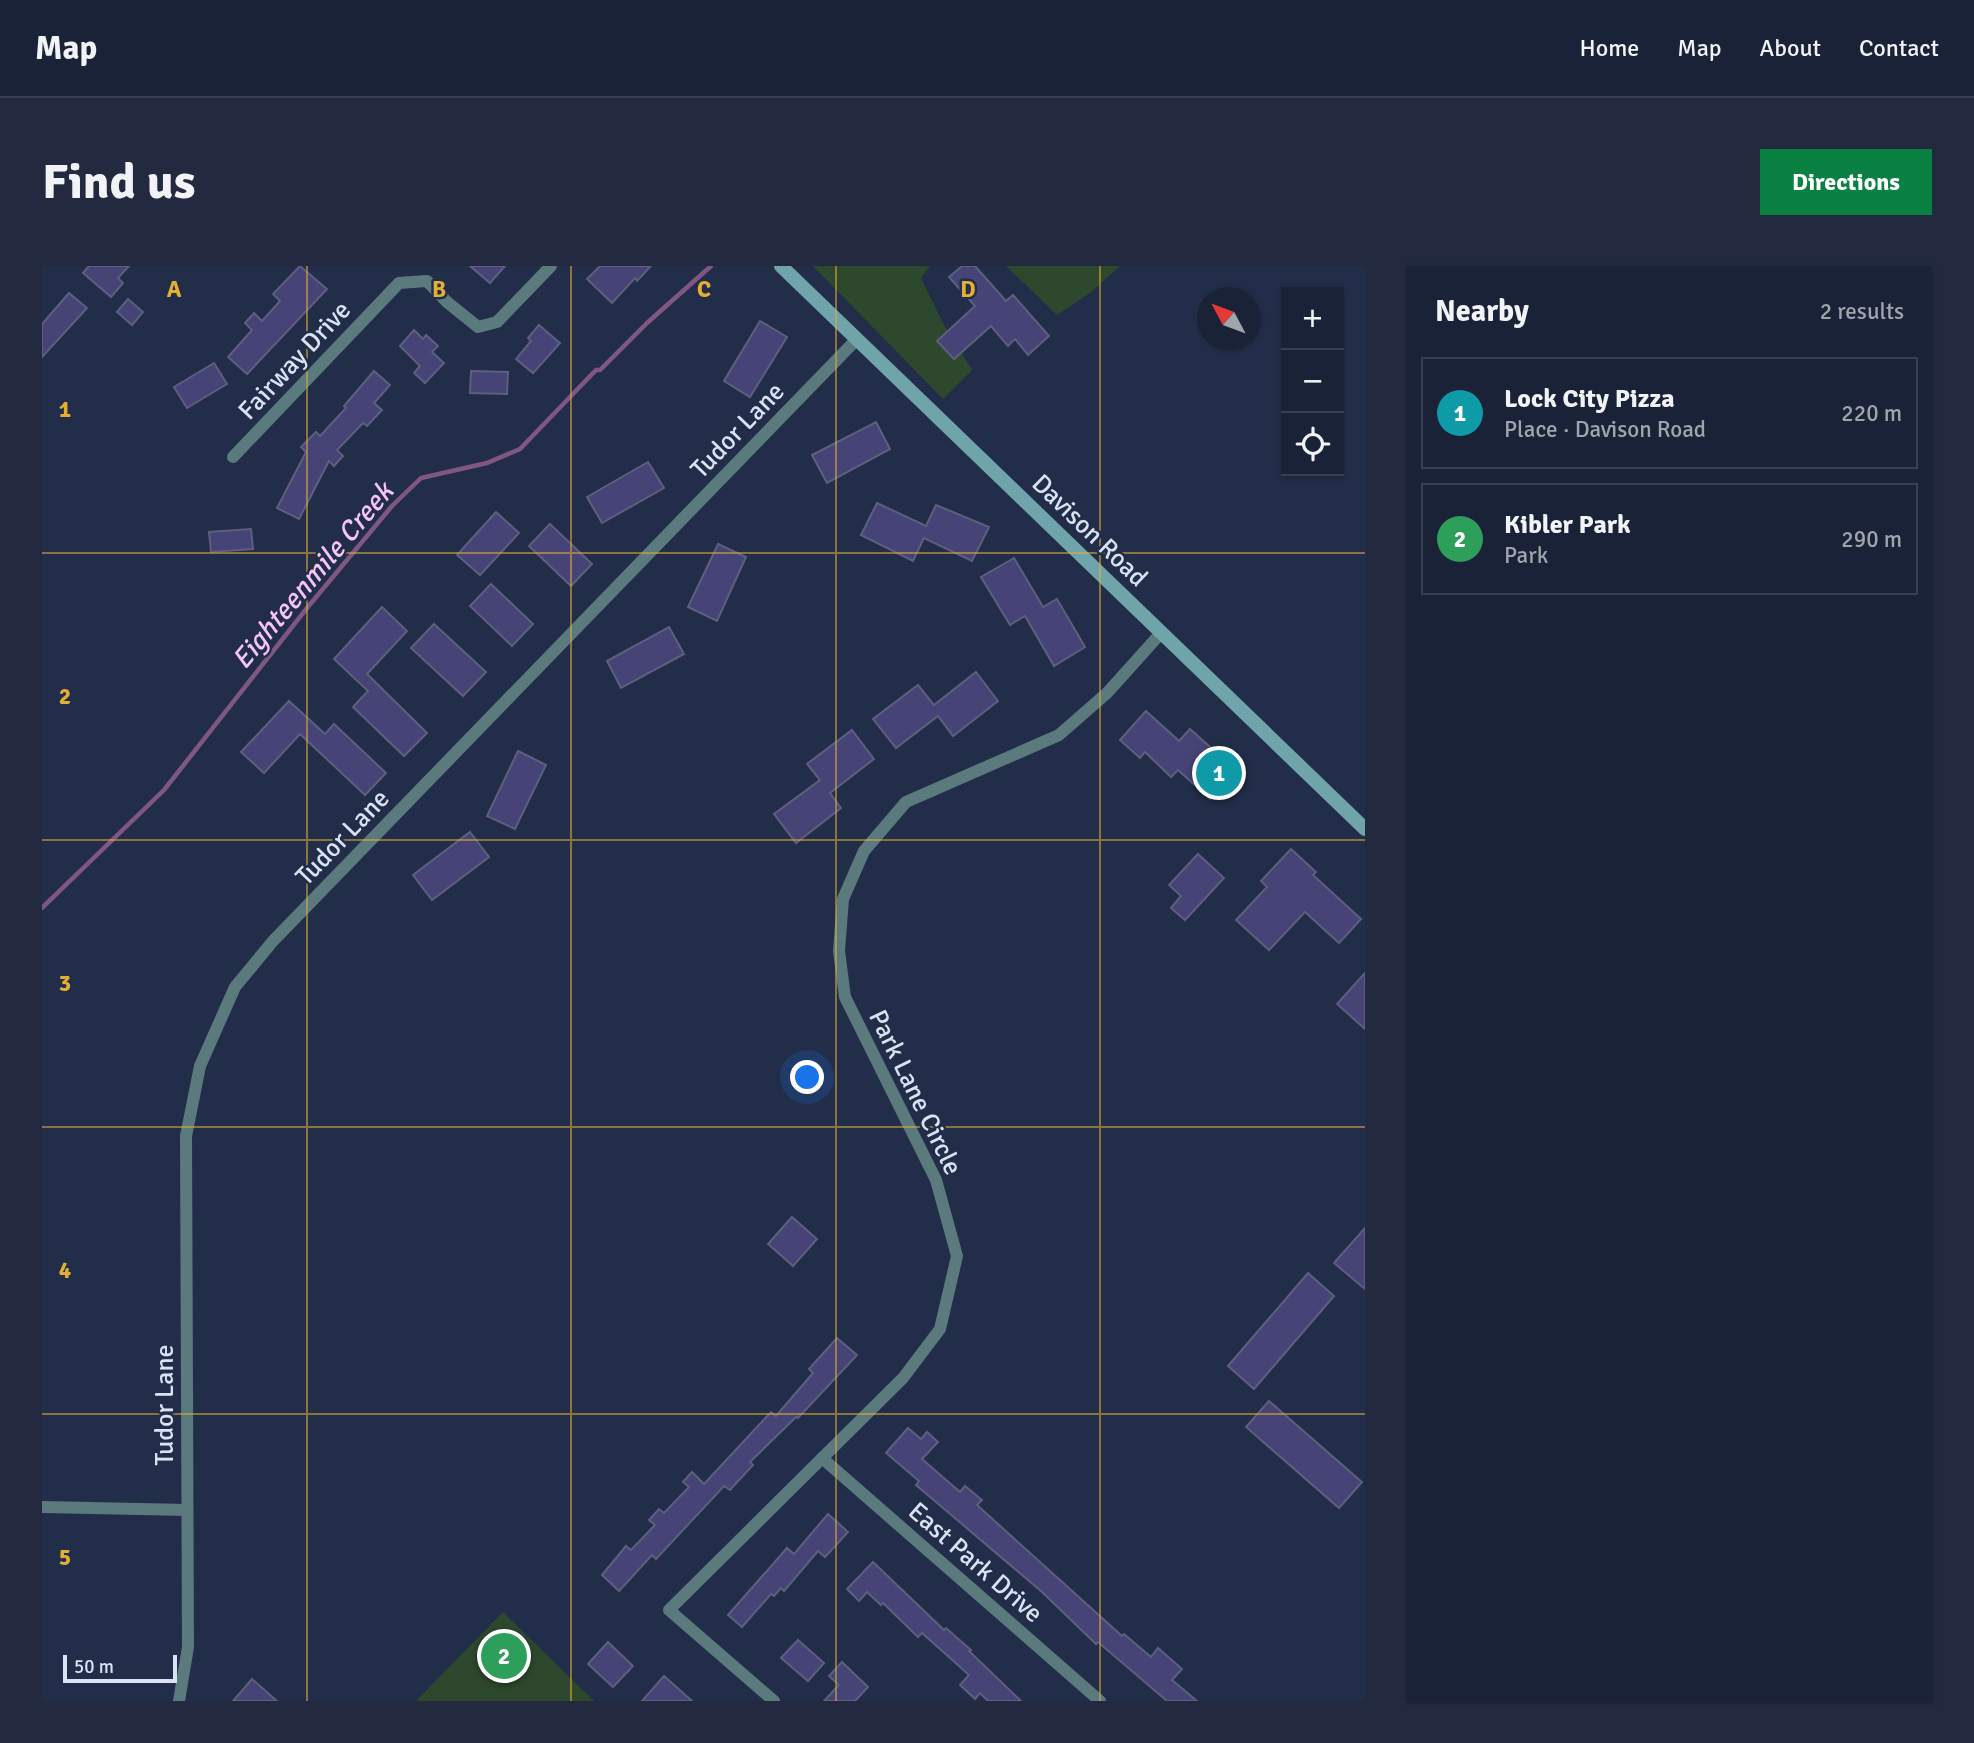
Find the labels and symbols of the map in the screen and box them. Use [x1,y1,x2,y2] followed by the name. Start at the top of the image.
[167,275,182,304] text: A
[432,275,446,304] text: B
[697,275,711,304] text: C
[960,275,976,304] text: D
[1197,287,1260,350] north arrow
[232,295,358,427] street label: Fairway Drive
[684,376,791,485] street label: Tudor Lane
[59,395,71,424] text: 1
[1025,468,1154,594] street label: Davison Road
[225,473,403,676] water label: Eighteenmile Creek
[59,682,71,711] text: 2
[1196,747,1242,799] pin: 1
[289,783,396,892] street label: Tudor Lane
[59,969,71,998] text: 3
[861,1005,969,1180] street label: Park Lane Circle
[790,1060,824,1094] your location
[59,1256,71,1285] text: 4
[149,1344,181,1466] street label: Tudor Lane
[902,1496,1049,1630] street label: East Park Drive
[59,1543,71,1572] text: 5
[481,1630,527,1682] pin: 2
[63,1652,177,1684] scale bar

